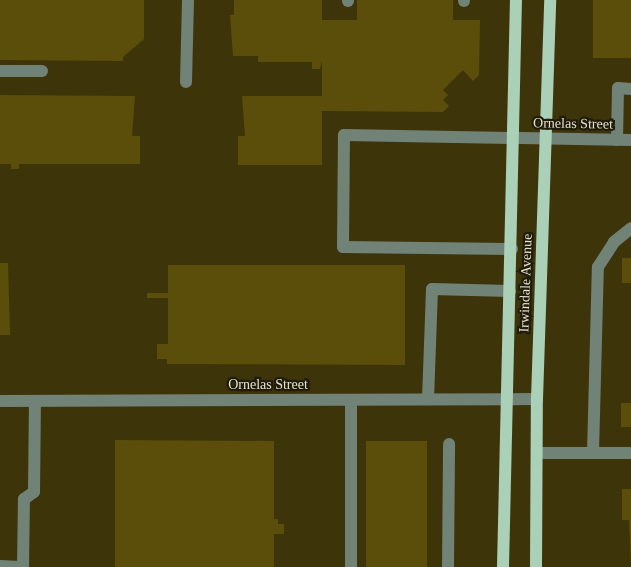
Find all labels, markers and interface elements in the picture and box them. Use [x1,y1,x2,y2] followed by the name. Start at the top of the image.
[533,115,613,133] street label: Ornelas Street
[516,233,536,333] street label: Irwindale Avenue
[228,377,308,393] street label: Ornelas Street

